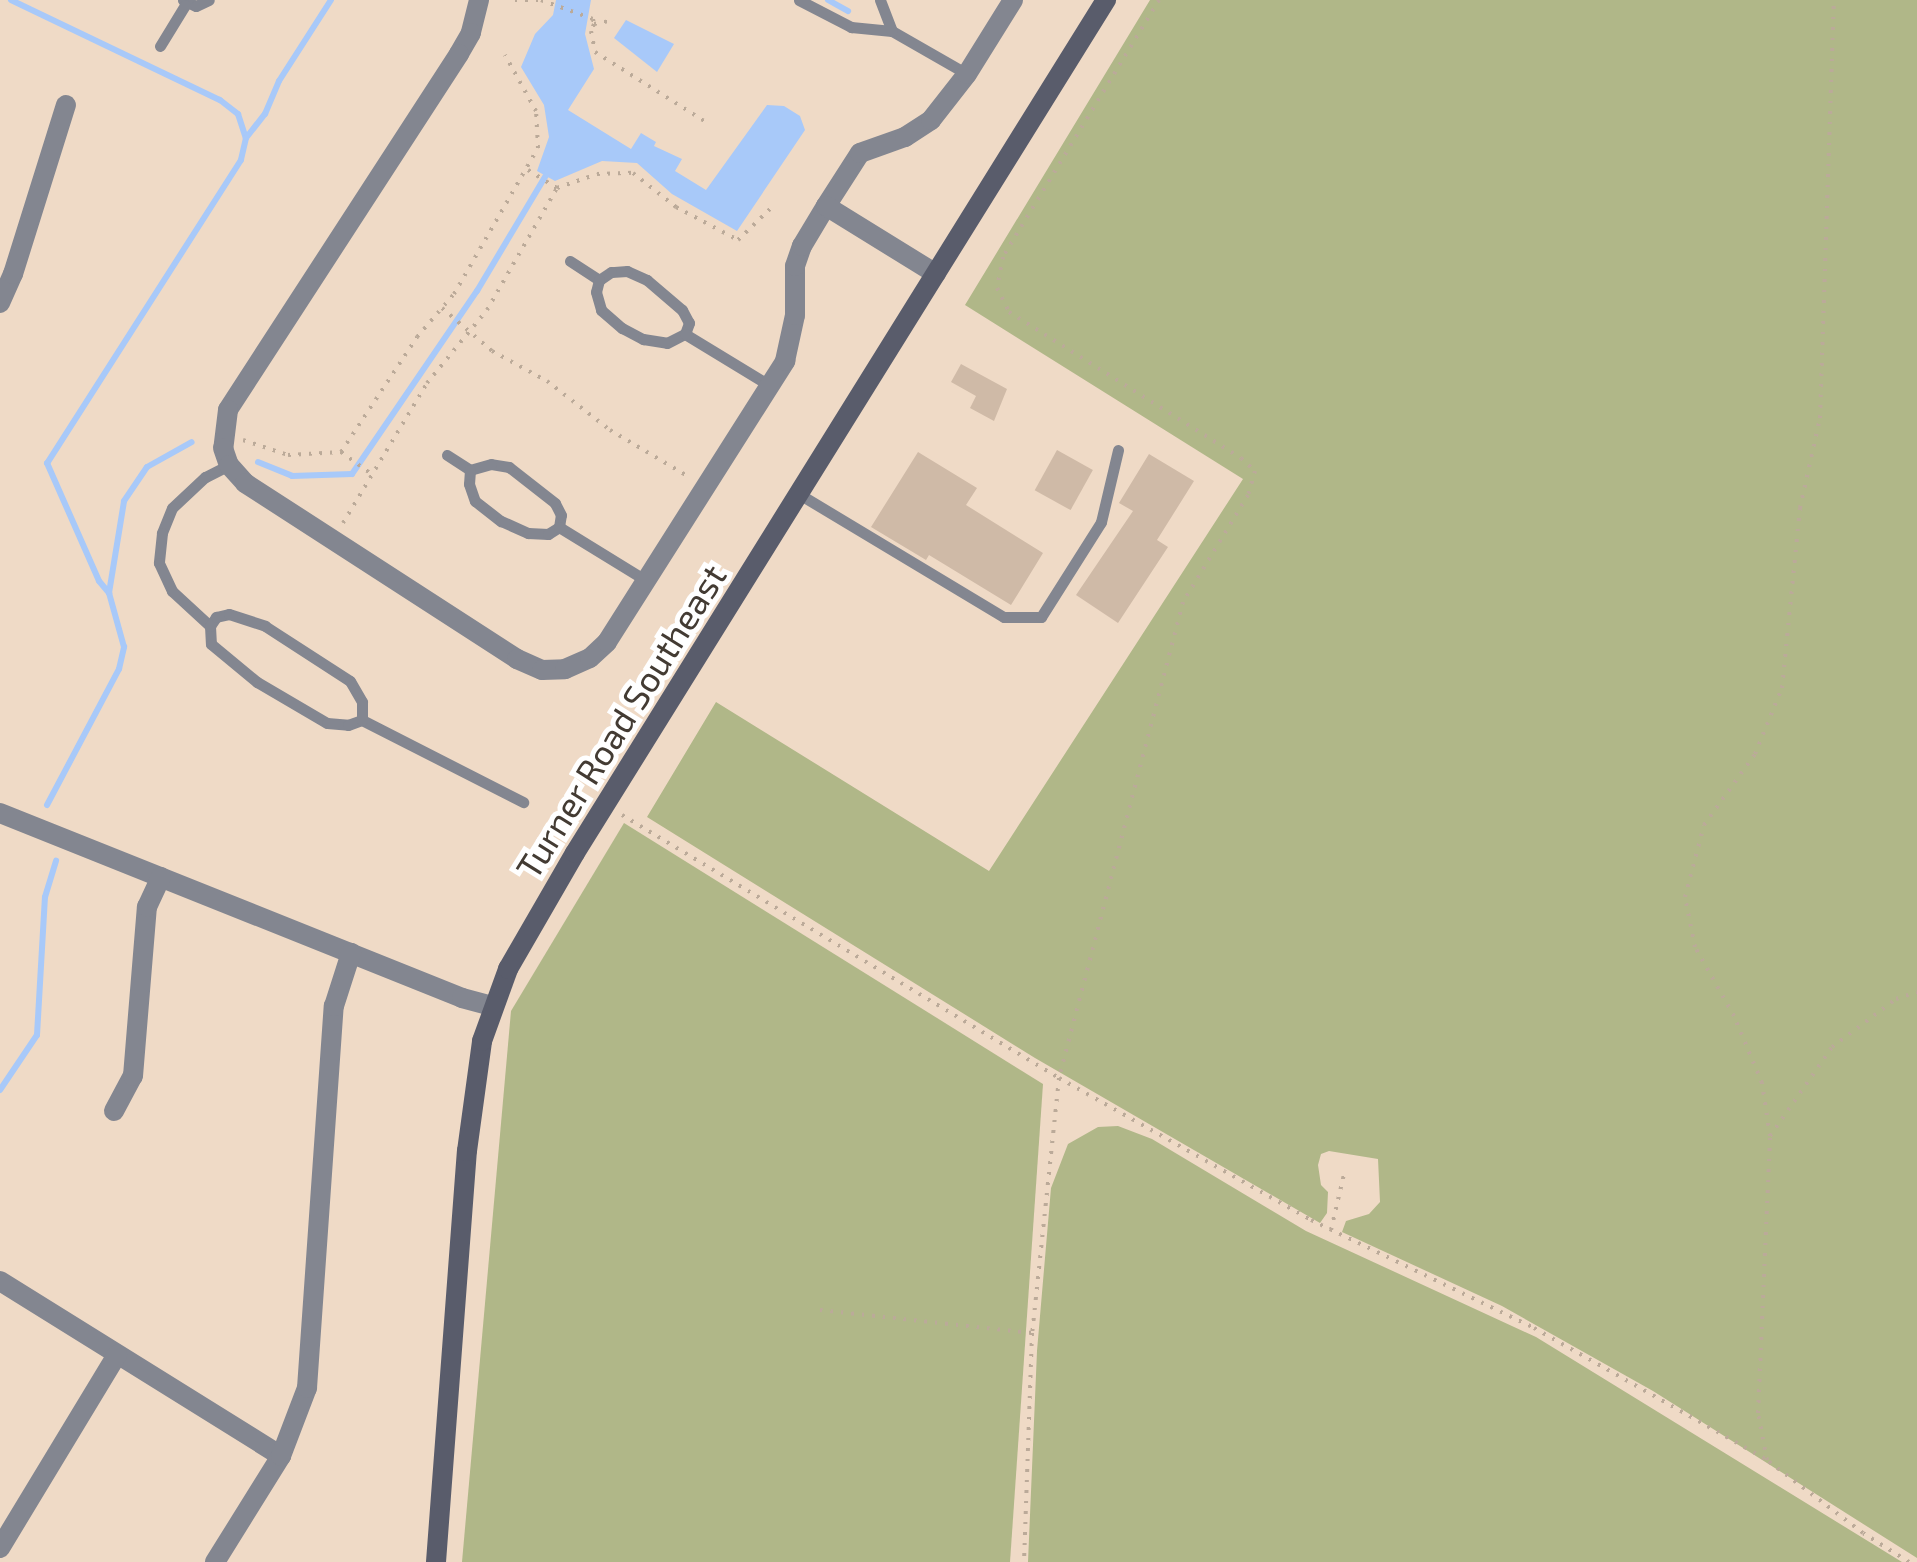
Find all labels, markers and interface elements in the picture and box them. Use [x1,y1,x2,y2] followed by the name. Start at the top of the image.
[506,556,734,886] street label: Turner Road Southeast

